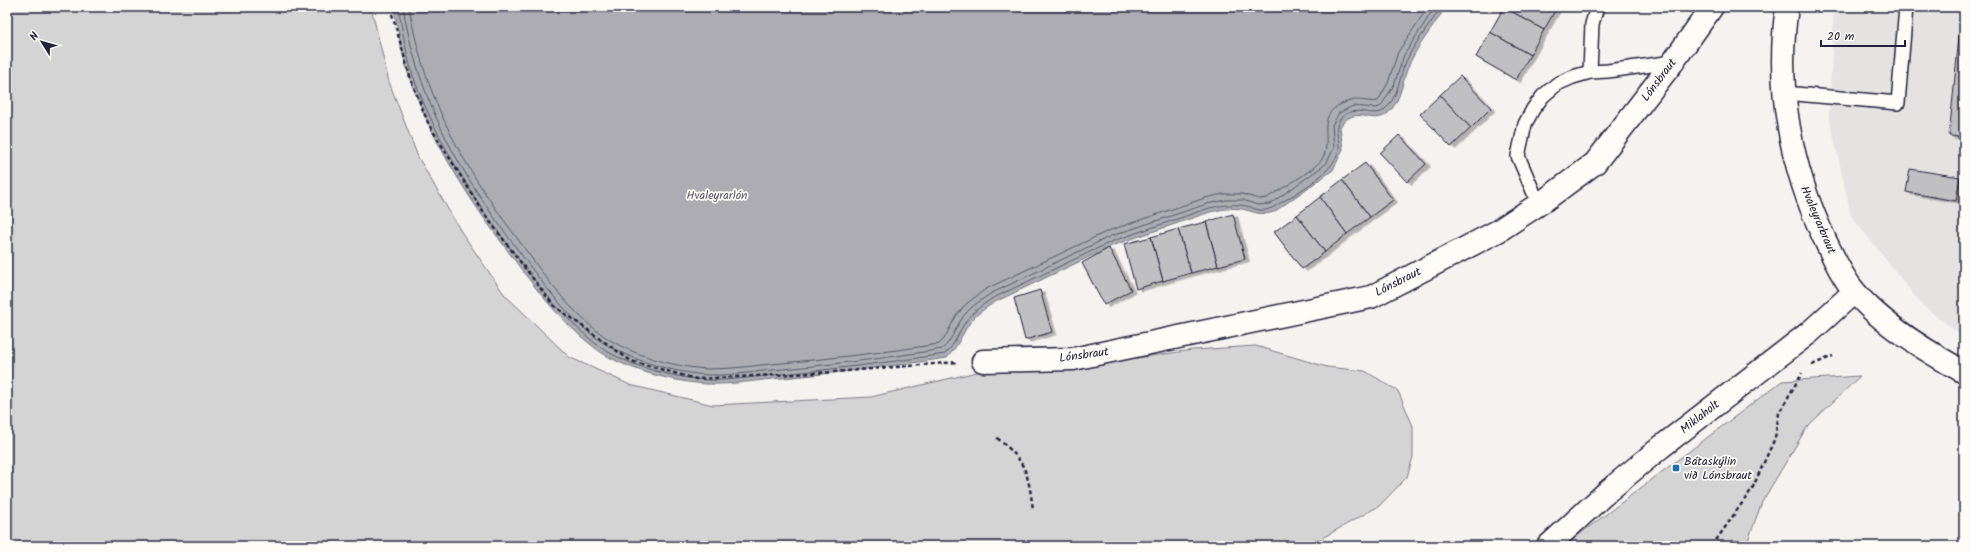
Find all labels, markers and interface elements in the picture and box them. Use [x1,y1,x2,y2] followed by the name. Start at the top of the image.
[22,22,62,62] north arrow
[1821,22,1905,48] scale bar
[1827,27,1855,46] text: 20 m
[26,28,44,45] text: N
[1636,54,1682,106] street label: Lónsbraut
[1795,183,1841,257] street label: Hvaleyrarbraut
[686,186,748,205] park label: Hvaleyrarlón
[1371,262,1425,302] street label: Lónsbraut
[1058,342,1110,368] street label: Lónsbraut
[1676,395,1724,439] street label: Miklaholt
[1684,452,1752,485] place label: Bátaskýlin við Lónsbraut
[1671,463,1681,473] marker: Bátaskýlin við Lónsbraut

